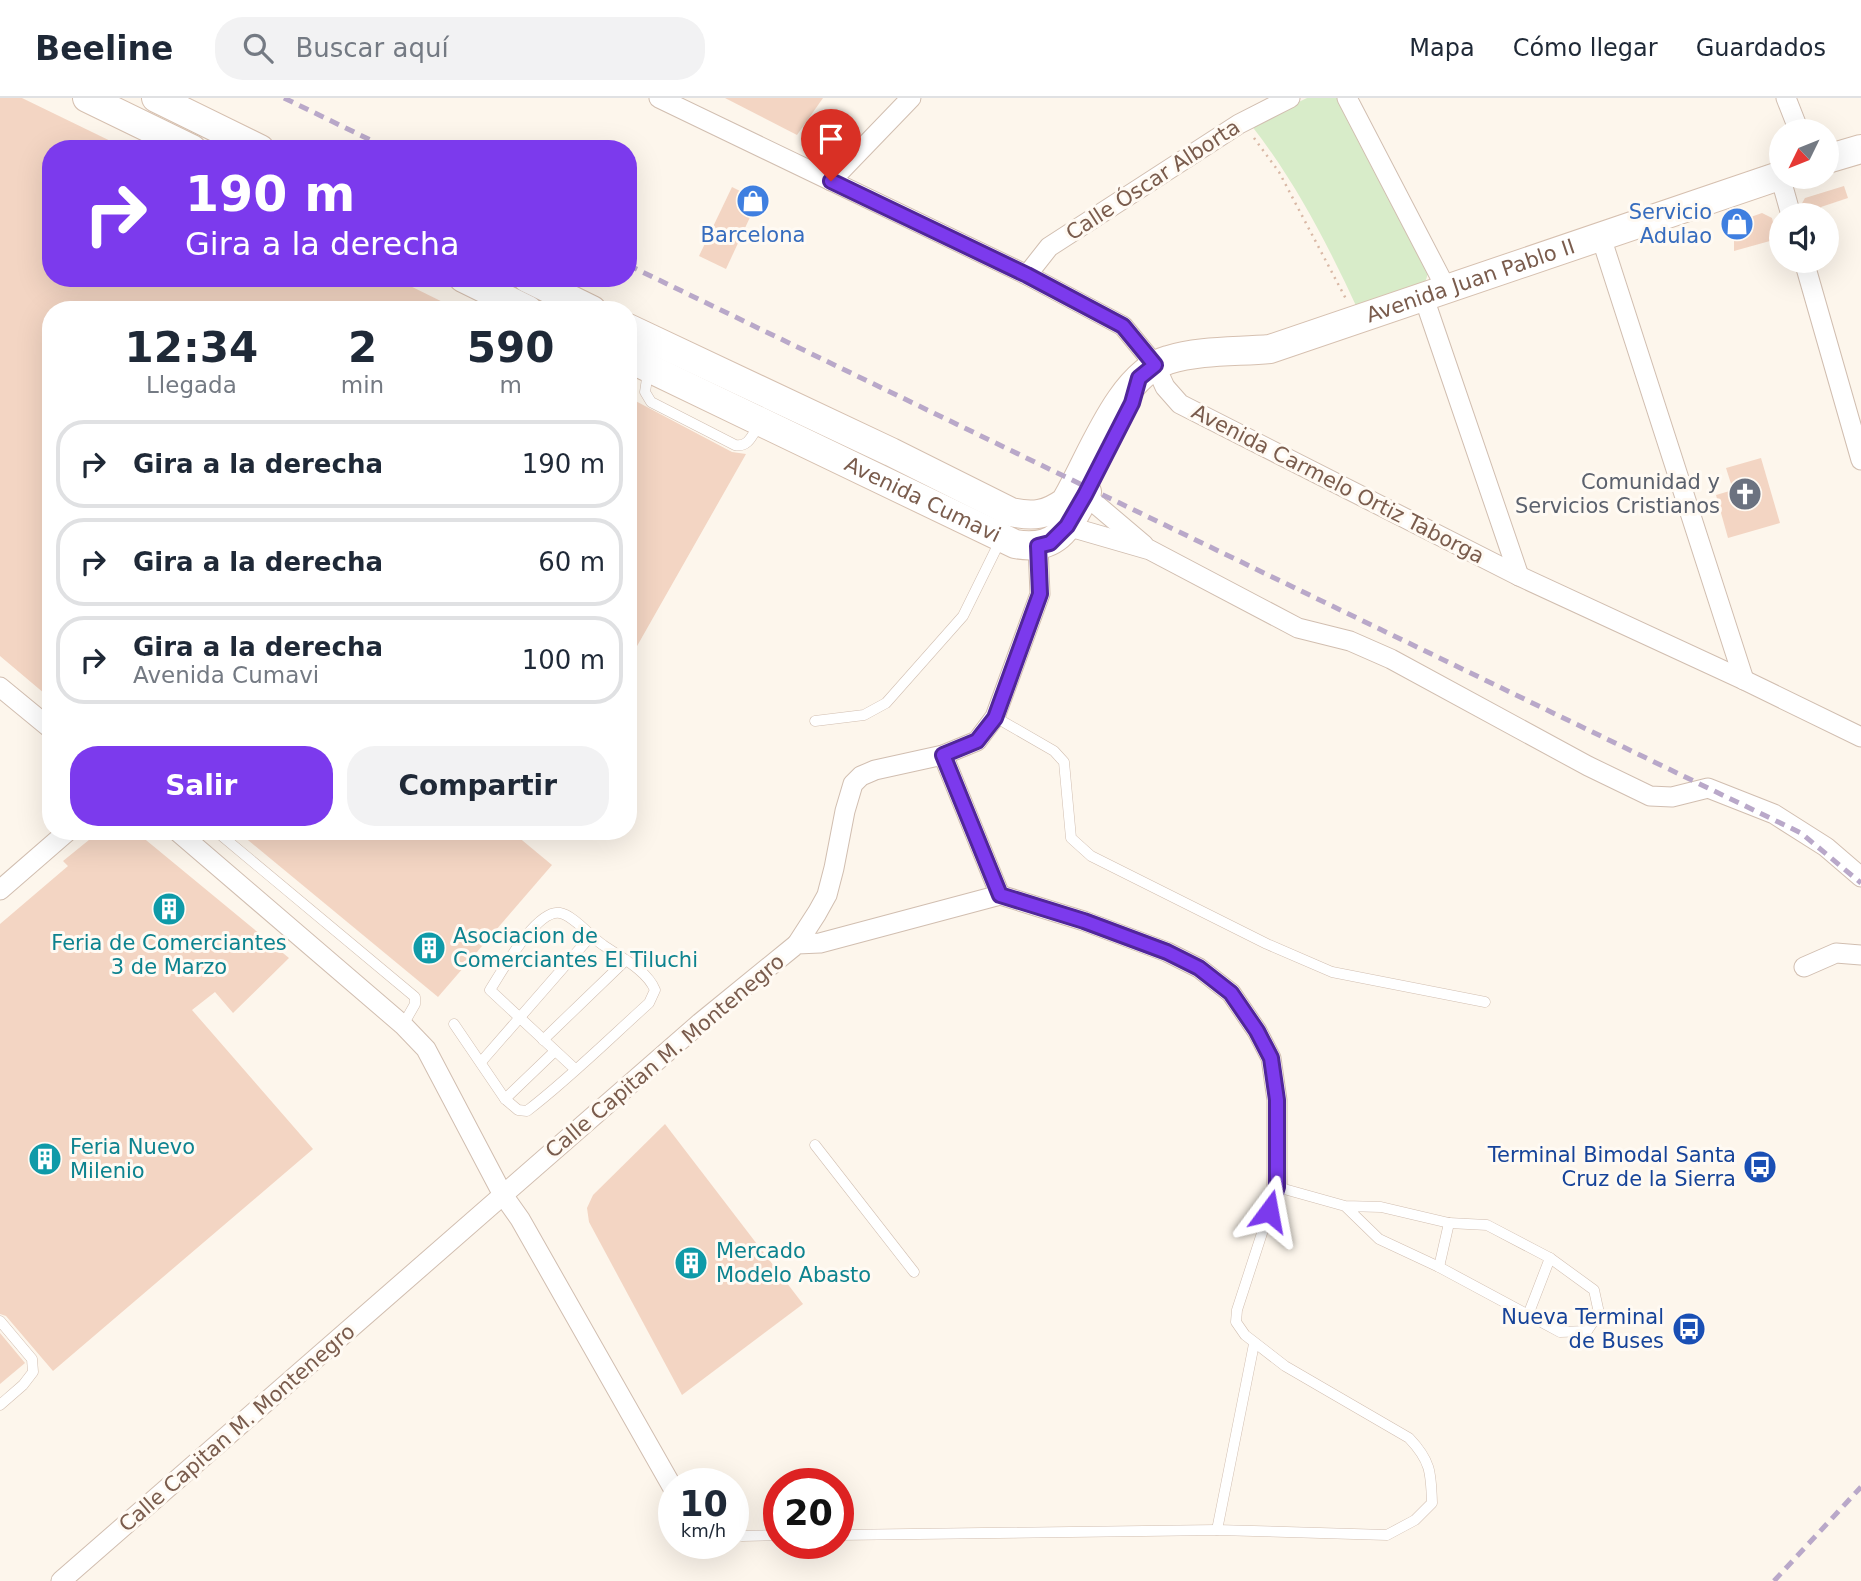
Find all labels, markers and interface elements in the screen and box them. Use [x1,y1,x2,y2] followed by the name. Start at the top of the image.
[215,17,705,80] search box
[35,29,173,68] text: Beeline
[239,29,277,67] icon: search
[295,33,449,63] text: Buscar aquí
[1409,34,1475,62] text: Mapa
[1513,34,1658,62] text: Cómo llegar
[1696,34,1826,62] text: Guardados
[801,109,861,181] pin
[1061,114,1244,245] street label: Calle Óscar Alborta
[1769,119,1839,189] north arrow
[1769,119,1839,273] map controls
[812,120,850,158] icon: arrive
[185,166,355,223] text: 190 m
[70,168,161,259] icon: right
[734,182,772,220] shop icon: Barcelona
[1629,200,1712,248] place label: Servicio Adulao
[1769,203,1839,273] button: sound
[1718,205,1756,243] shop icon: Servicio Adulao
[701,223,805,247] place label: Barcelona
[185,225,460,263] text: Gira a la derecha
[1363,234,1578,327] street label: Avenida Juan Pablo II
[125,323,258,372] text: 12:34
[348,323,377,372] text: 2
[467,323,554,372] text: 590
[146,372,237,398] text: Llegada
[341,372,384,398] text: min
[499,372,522,398] text: m
[1188,400,1488,568] street label: Avenida Carmelo Ortiz Taborga
[74,445,112,483] icon: right
[133,449,383,479] text: Gira a la derecha
[522,449,605,479] text: 190 m
[841,452,1005,547] street label: Avenida Cumavi
[1515,470,1720,518] place label: Comunidad y Servicios Cristianos
[1726,475,1764,513] church icon: Comunidad y Servicios Cristianos
[74,543,112,581] icon: right
[133,547,383,577] text: Gira a la derecha
[538,547,605,577] text: 60 m
[133,632,383,662] text: Gira a la derecha
[74,641,112,679] icon: right
[522,645,605,675] text: 100 m
[133,662,319,688] text: Avenida Cumavi
[70,746,333,826] button: Salir
[347,746,609,826] button: Compartir
[150,890,188,928] building icon: Feria de Comerciantes 3 de Marzo
[453,924,698,972] place label: Asociacion de Comerciantes El Tiluchi
[410,929,448,967] building icon: Asociacion de Comerciantes El Tiluchi
[51,931,287,979] place label: Feria de Comerciantes 3 de Marzo
[541,949,789,1163] street label: Calle Capitan M. Montenegro
[70,1135,195,1183] place label: Feria Nuevo Milenio
[26,1140,64,1178] building icon: Feria Nuevo Milenio
[1487,1143,1736,1191] place label: Terminal Bimodal Santa Cruz de la Sierra
[1741,1148,1779,1186] bus stop icon: Terminal Bimodal Santa Cruz de la Sierra
[1232,1174,1306,1248] position arrow
[716,1239,871,1287] place label: Mercado Modelo Abasto
[672,1244,710,1282] building icon: Mercado Modelo Abasto
[1501,1305,1664,1353] place label: Nueva Terminal de Buses
[1670,1310,1708,1348] bus stop icon: Nueva Terminal de Buses
[114,1319,360,1537] street label: Calle Capitan M. Montenegro
[763,1468,854,1559] speed limit sign: 20
[679,1484,728,1524] text: 10
[681,1520,726,1541] text: km/h

